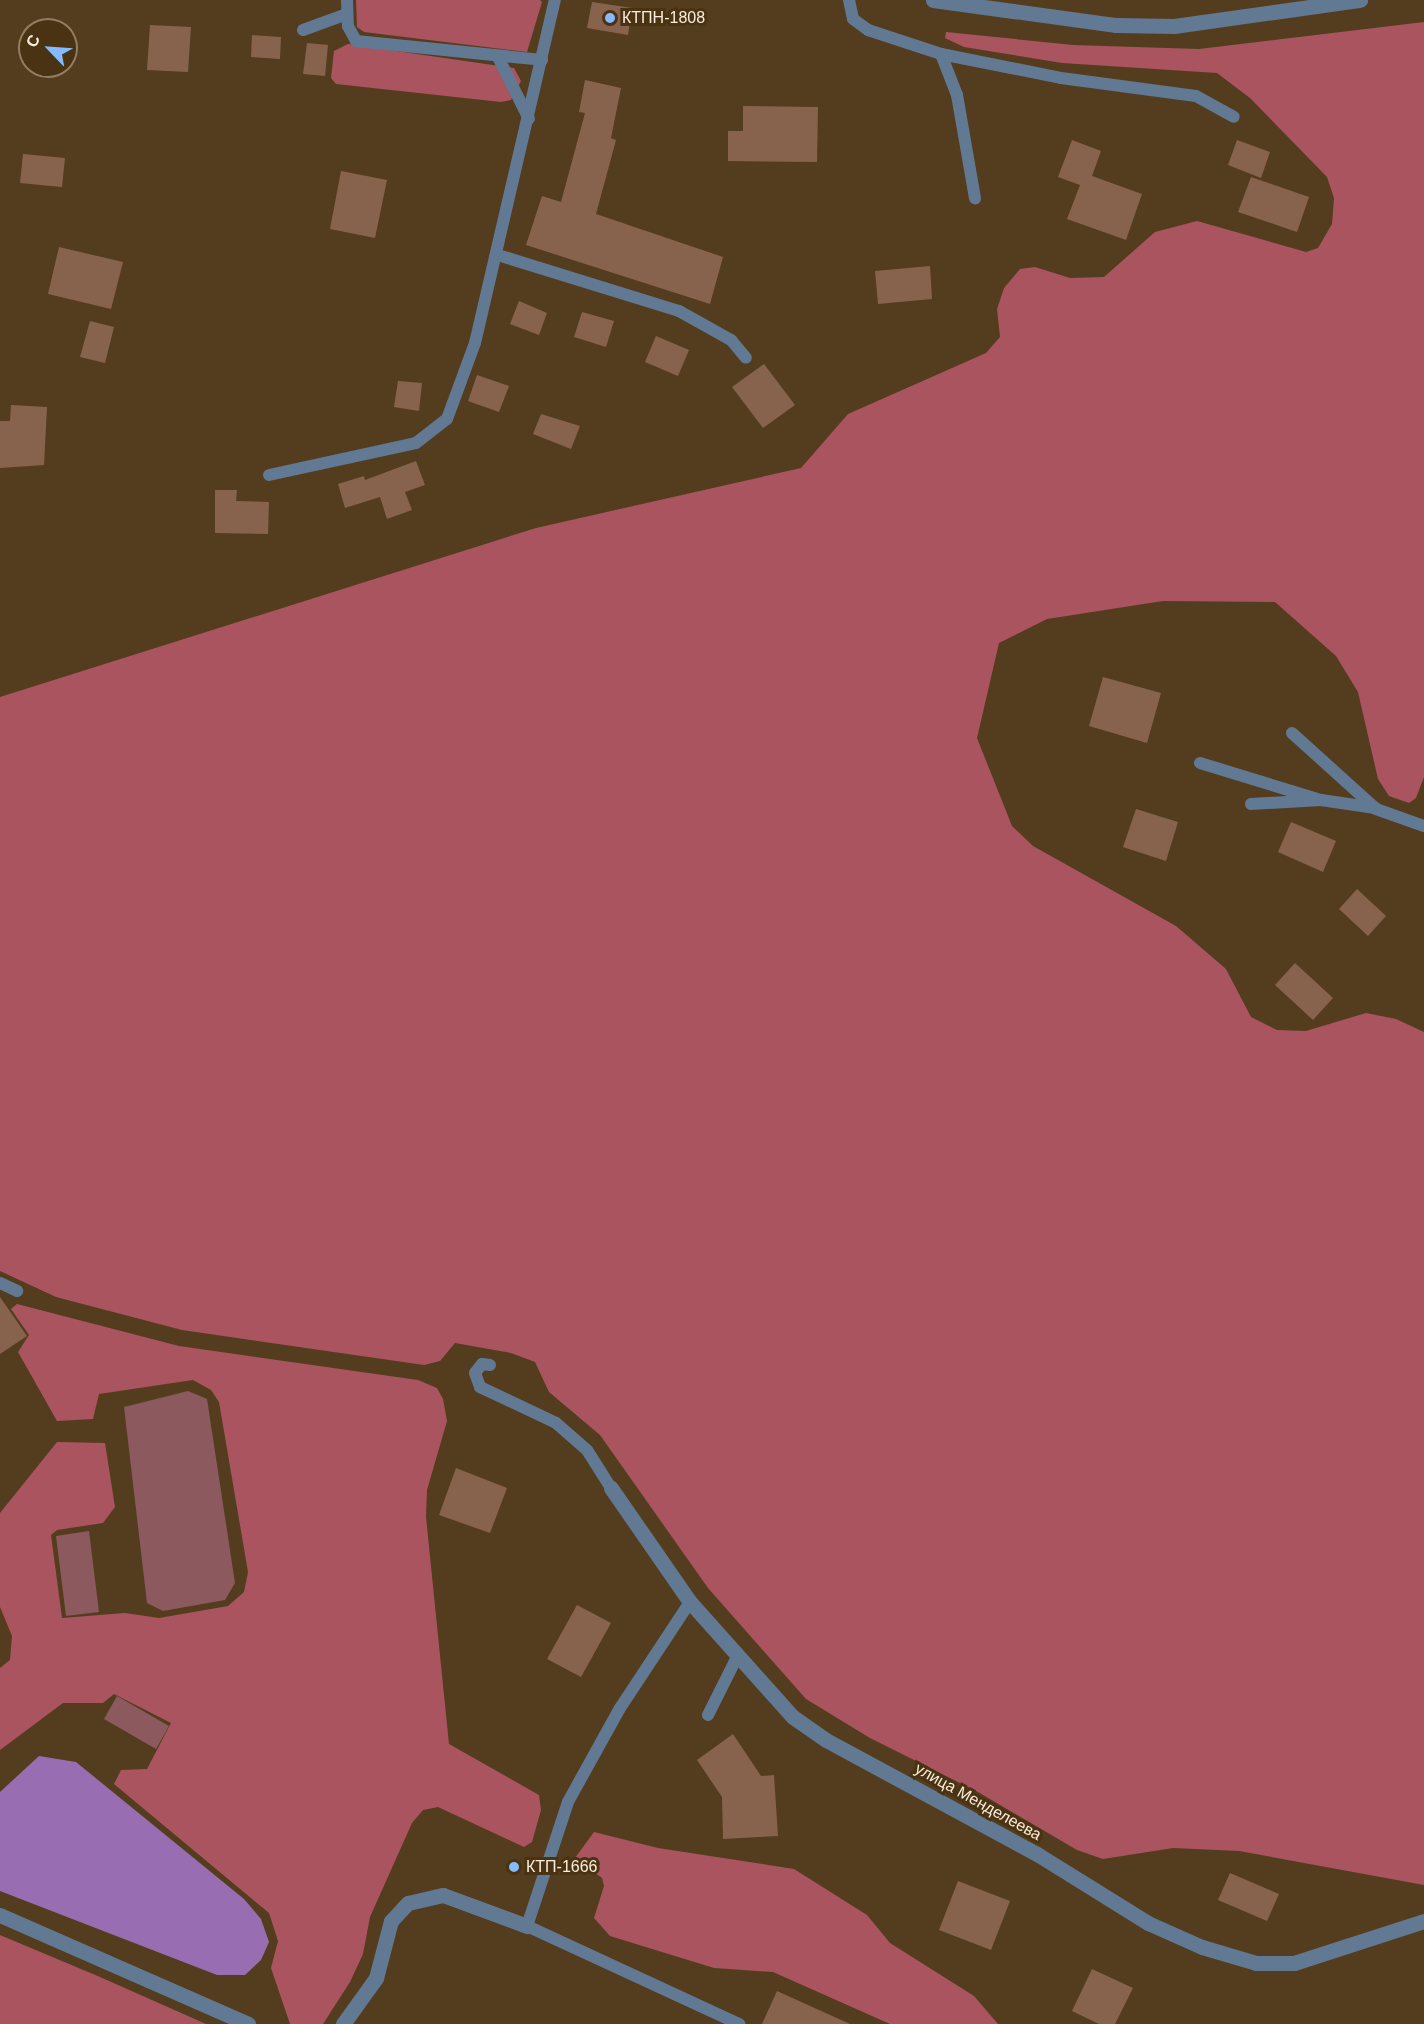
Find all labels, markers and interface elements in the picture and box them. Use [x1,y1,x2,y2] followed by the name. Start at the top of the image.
[622,8,705,28] place label: КТПН-1808
[603,11,617,25] marker: КТПН-1808
[18,18,78,78] north arrow
[23,32,43,50] text: С
[911,1759,1045,1845] street label: улица Менделеева
[526,1857,598,1877] place label: КТП-1666
[507,1860,521,1874] marker: КТП-1666

